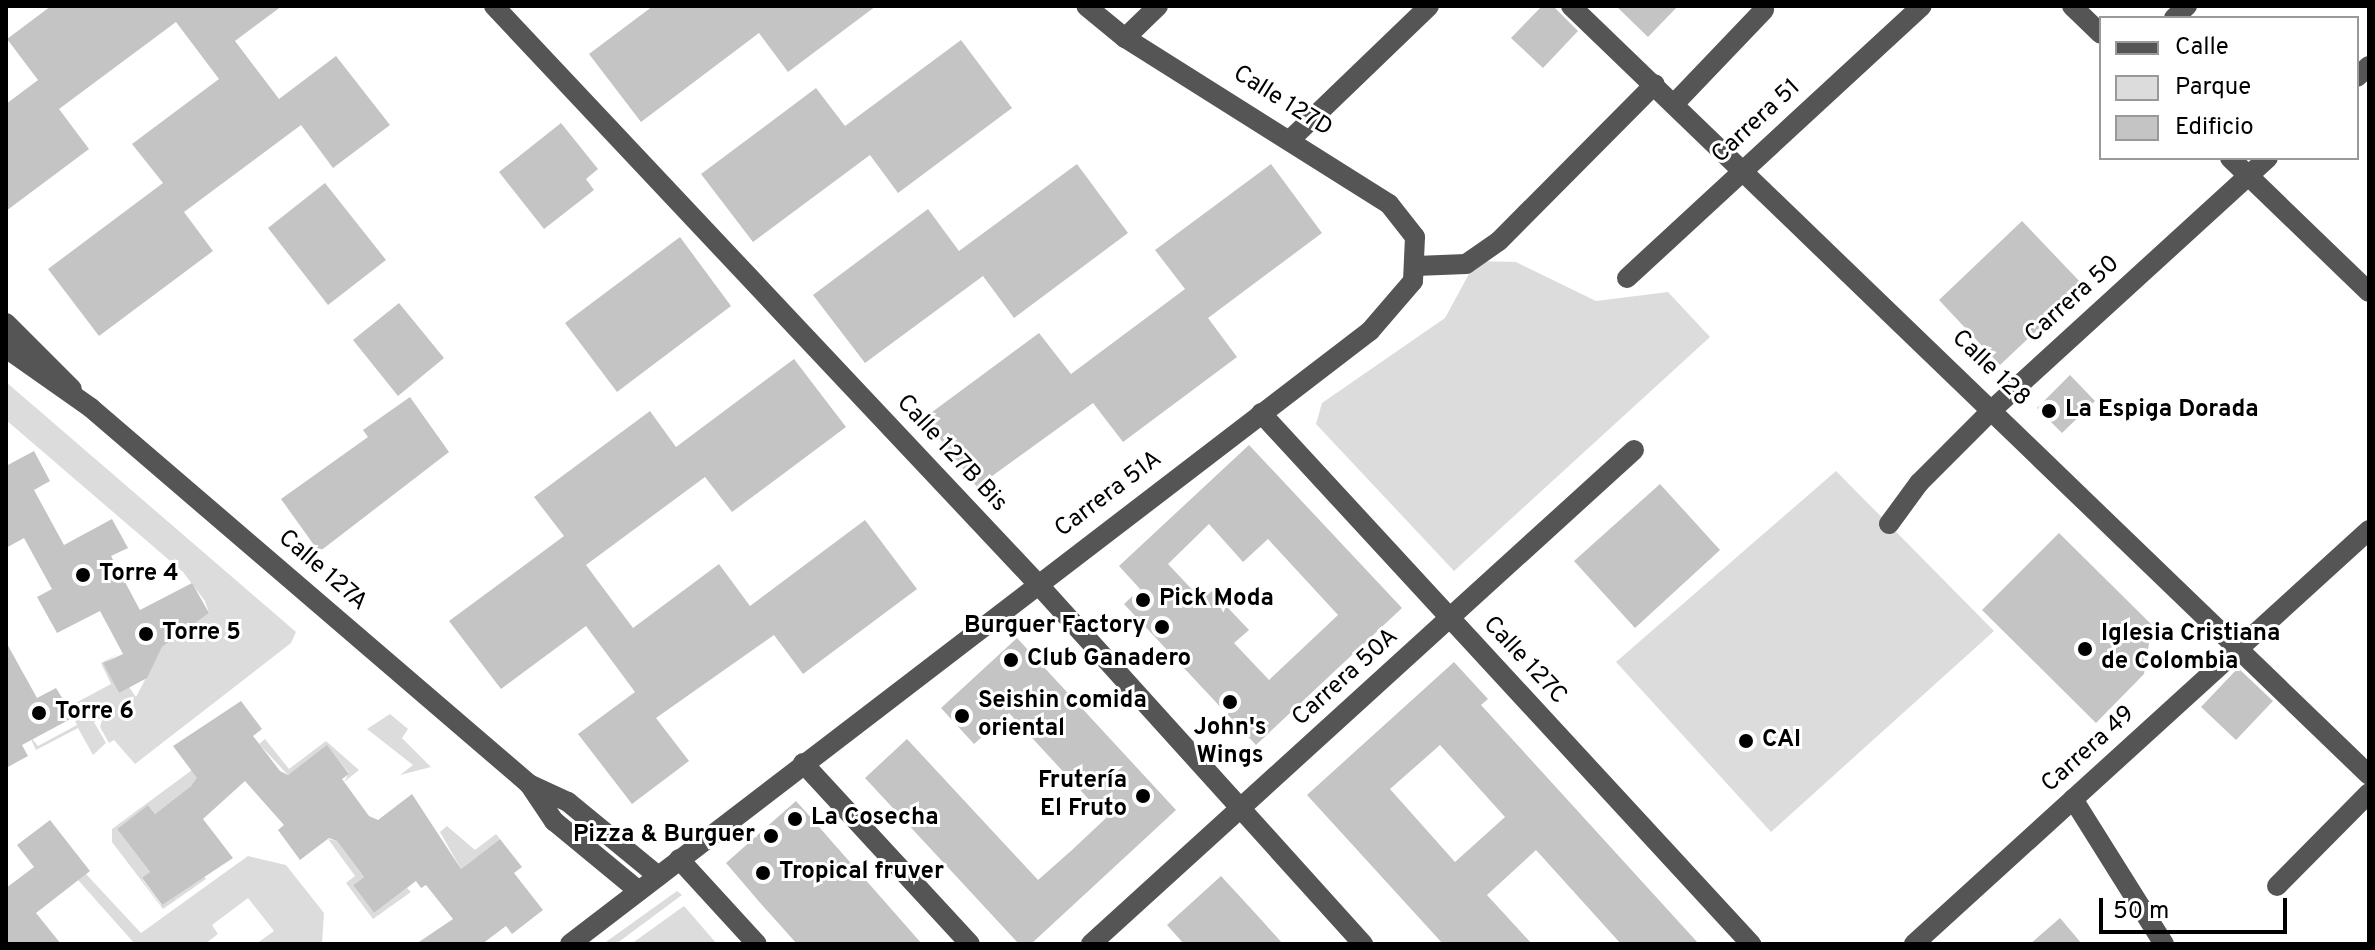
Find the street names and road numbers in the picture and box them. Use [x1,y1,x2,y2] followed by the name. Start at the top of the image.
[1227,60,1337,144] street label: Calle 127D
[1707,74,1807,170] street label: Carrera 51
[2020,250,2126,350] street label: Carrera 50
[1945,325,2035,413] street label: Calle 128
[889,389,1013,519] street label: Calle 127B Bis
[1050,446,1168,544] street label: Carrera 51A
[272,524,372,618] street label: Calle 127A
[1476,611,1572,711] street label: Calle 127C
[1287,623,1405,733] street label: Carrera 50A
[2036,701,2142,799] street label: Carrera 49

